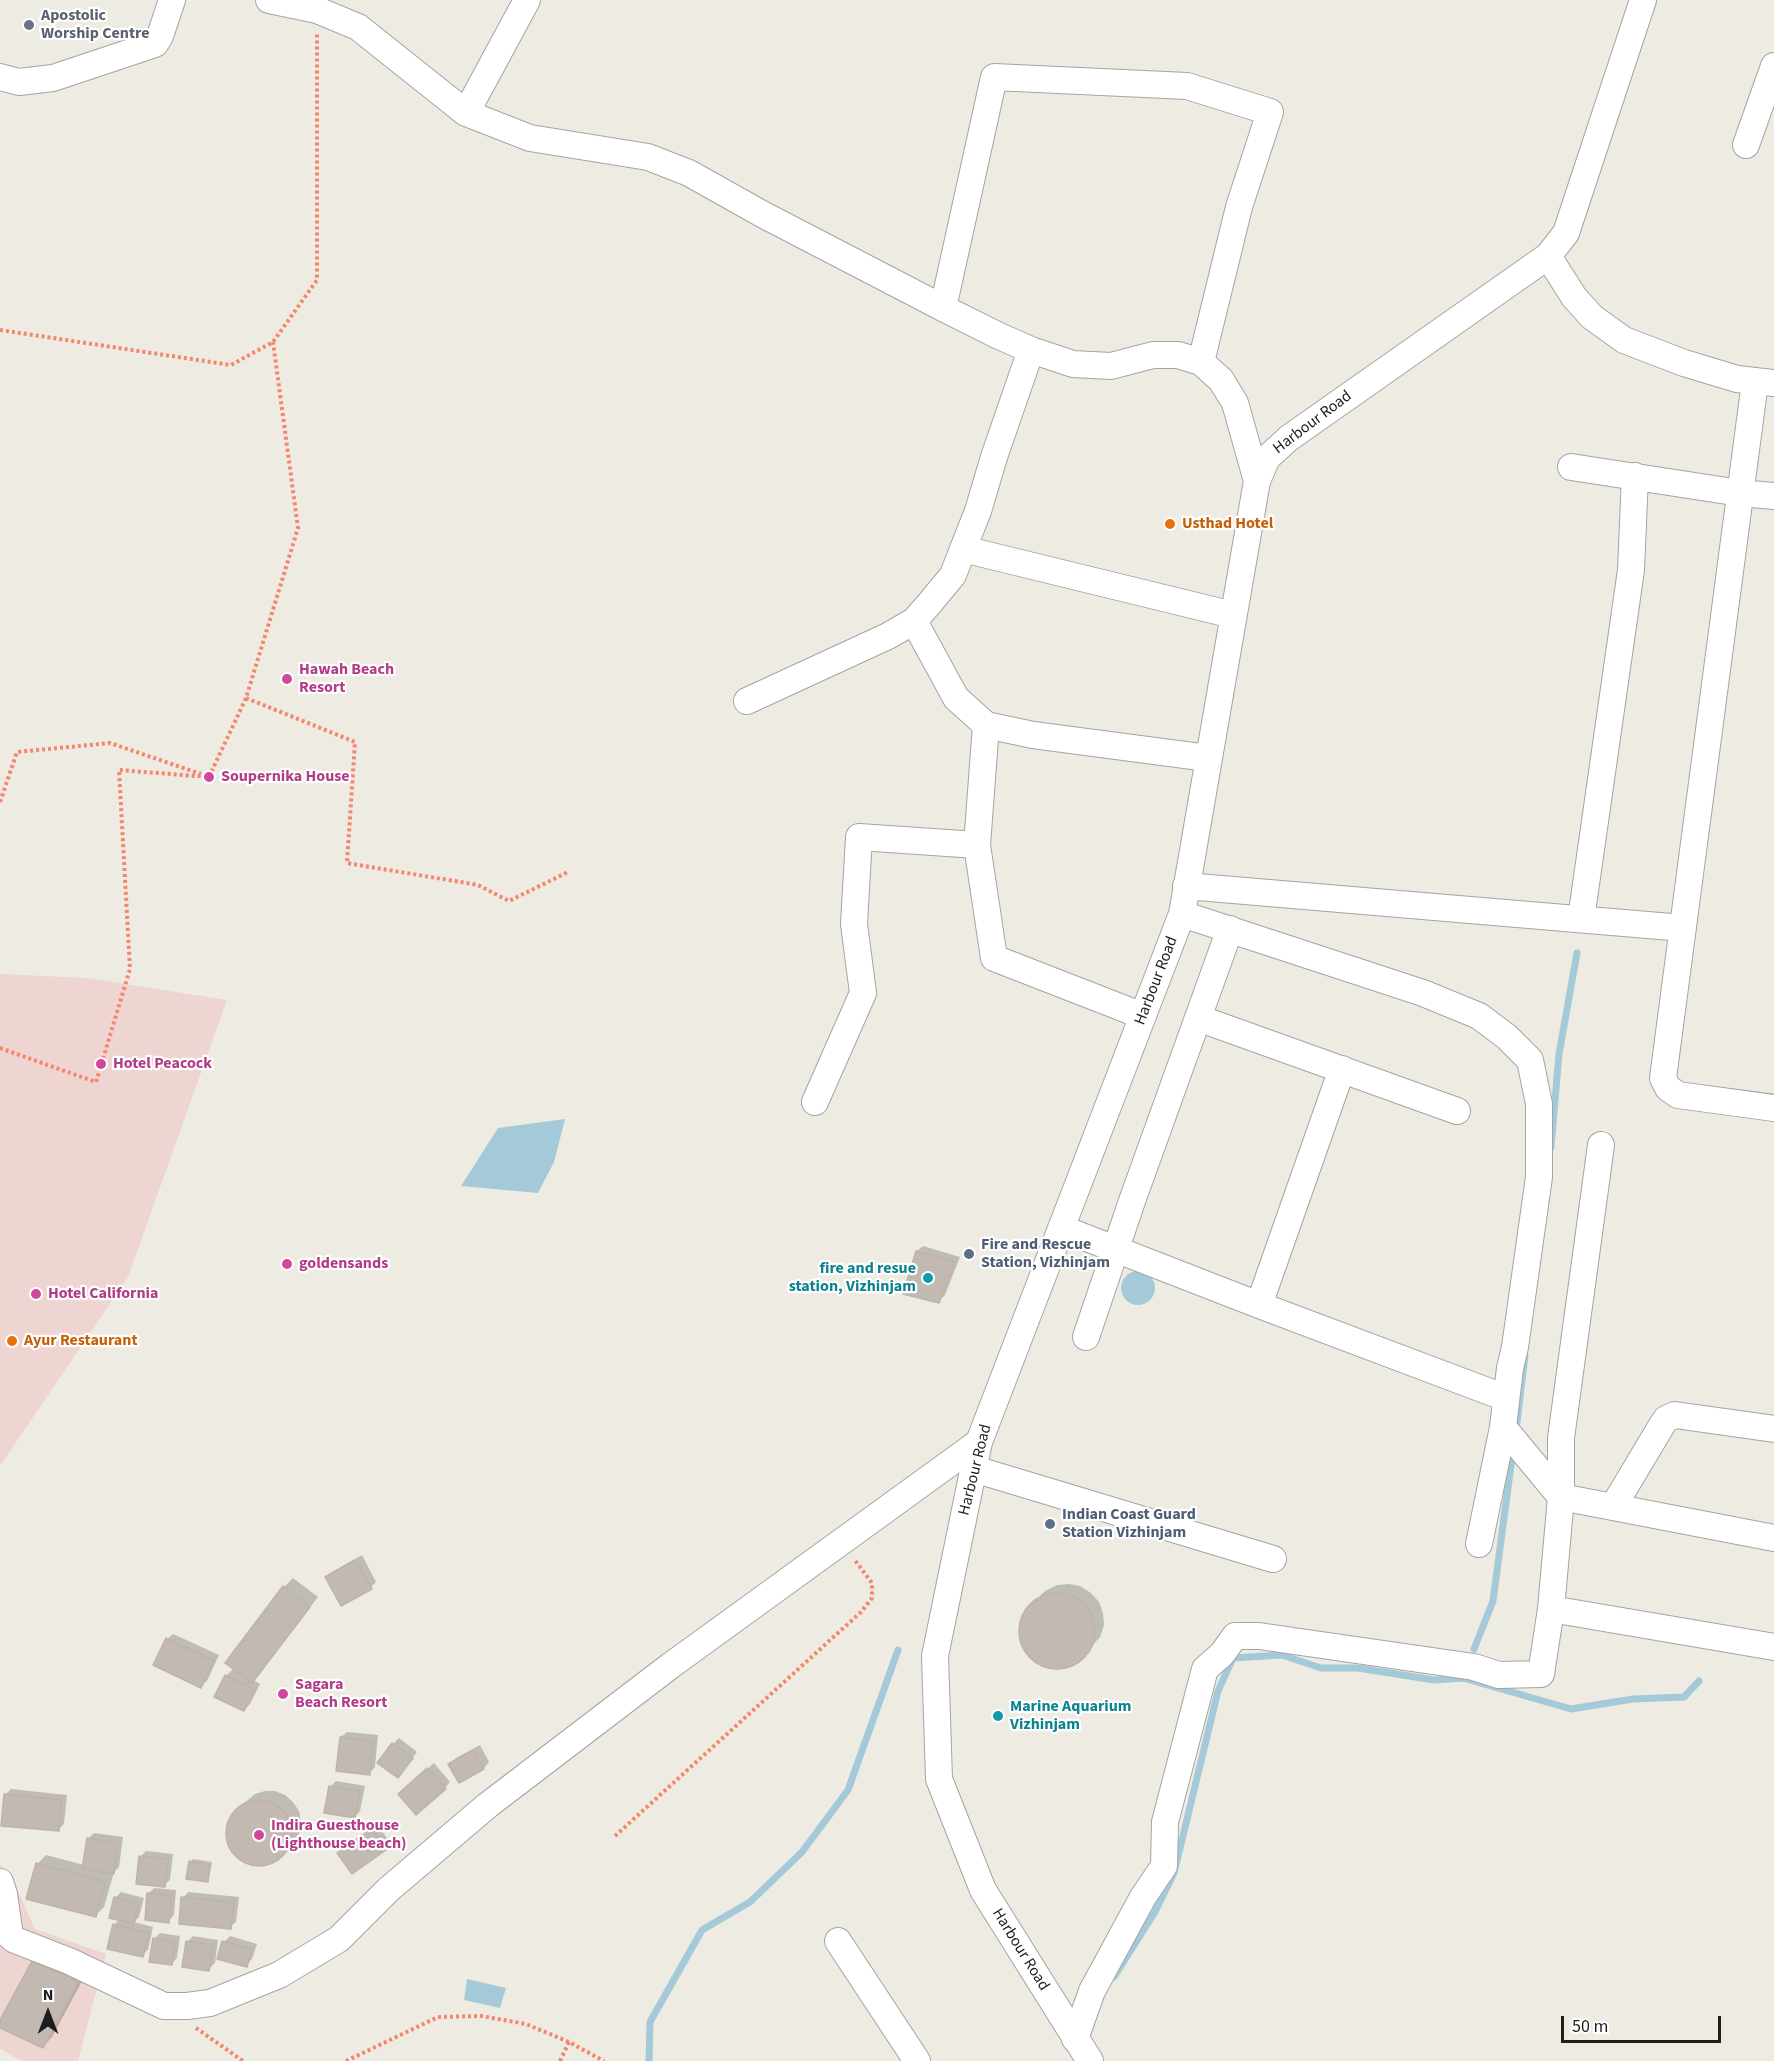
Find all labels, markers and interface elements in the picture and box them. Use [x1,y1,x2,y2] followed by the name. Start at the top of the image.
[41,6,150,44] place label: Apostolic Worship Centre
[22,18,36,32] marker: Apostolic Worship Centre
[1270,387,1356,459] street label: Harbour Road
[1182,514,1273,534] place label: Usthad Hotel
[1163,517,1177,531] marker: Usthad Hotel
[299,660,394,698] place label: Hawah Beach Resort
[280,672,294,686] marker: Hawah Beach Resort
[221,767,350,787] place label: Soupernika House
[202,770,216,784] marker: Soupernika House
[1131,934,1183,1028] street label: Harbour Road
[113,1054,212,1074] place label: Hotel Peacock
[94,1057,108,1071] marker: Hotel Peacock
[981,1235,1110,1273] place label: Fire and Rescue Station, Vizhinjam
[962,1247,976,1261] marker: Fire and Rescue Station, Vizhinjam
[299,1254,388,1274] place label: goldensands
[280,1257,294,1271] marker: goldensands
[789,1259,916,1297] place label: fire and resue station, Vizhinjam
[921,1271,935,1285] marker: fire and resue station, Vizhinjam
[48,1284,158,1304] place label: Hotel California
[29,1287,43,1301] marker: Hotel California
[24,1331,138,1351] place label: Ayur Restaurant
[5,1334,19,1348] marker: Ayur Restaurant
[955,1422,997,1518] street label: Harbour Road
[1062,1505,1196,1543] place label: Indian Coast Guard Station Vizhinjam
[1043,1517,1057,1531] marker: Indian Coast Guard Station Vizhinjam
[295,1675,387,1713] place label: Sagara Beach Resort
[276,1687,290,1701] marker: Sagara Beach Resort
[1010,1697,1131,1735] place label: Marine Aquarium Vizhinjam
[991,1709,1005,1723] marker: Marine Aquarium Vizhinjam
[271,1816,407,1854] place label: Indira Guesthouse (Lighthouse beach)
[252,1828,266,1842] marker: Indira Guesthouse (Lighthouse beach)
[987,1905,1053,1995] street label: Harbour Road
[18,1983,78,2043] north arrow
[43,1984,53,2006] text: N
[1564,2004,1724,2042] scale bar
[1572,2014,1608,2039] text: 50 m

